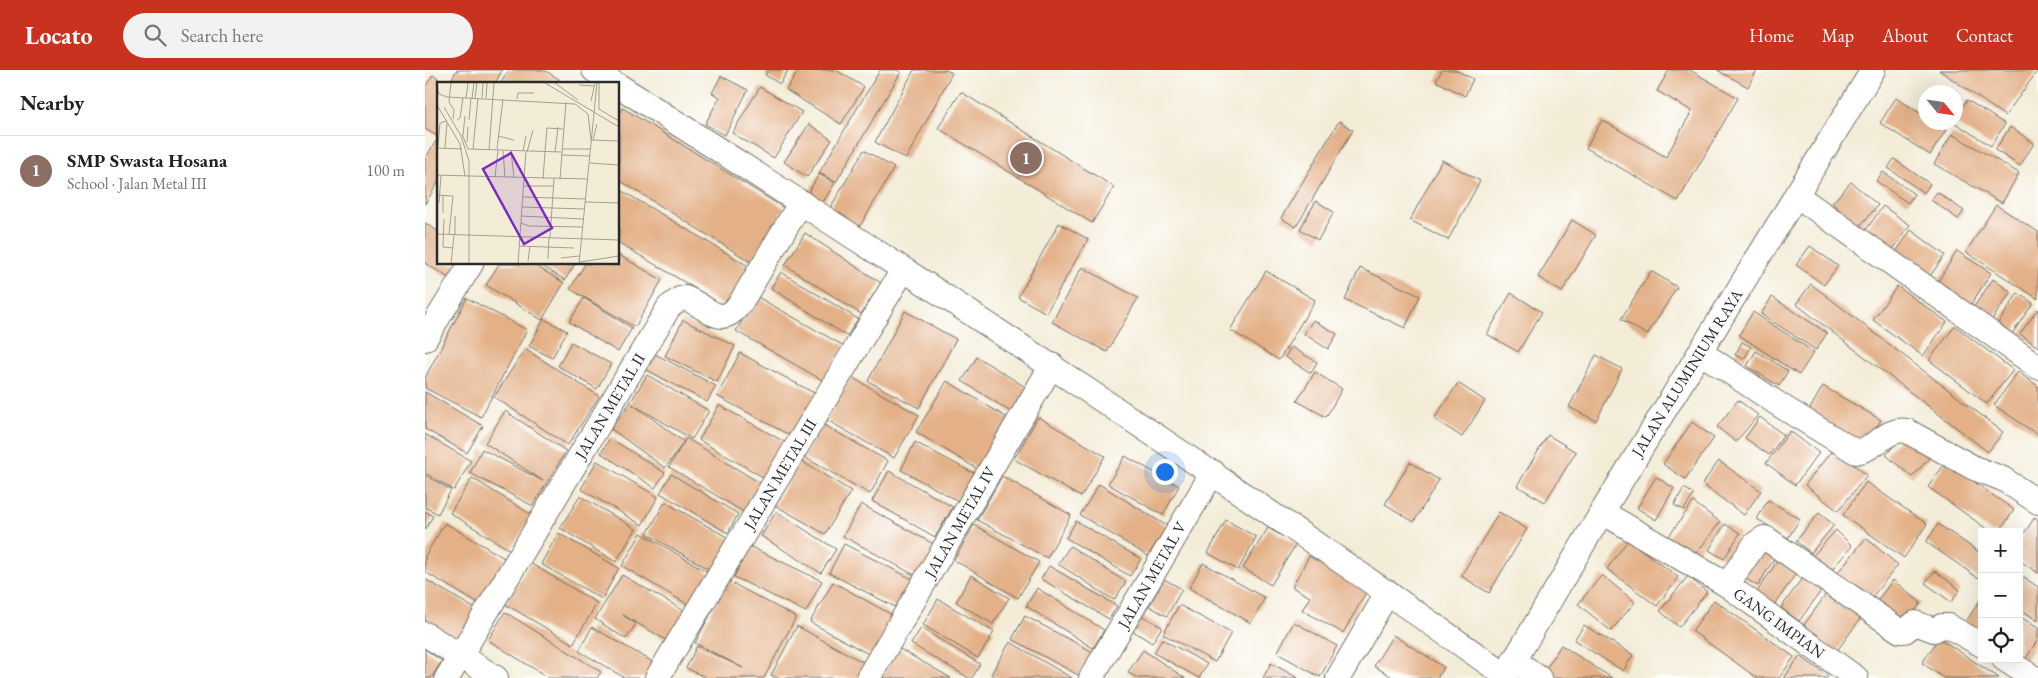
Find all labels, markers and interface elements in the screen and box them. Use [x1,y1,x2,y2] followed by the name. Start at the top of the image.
[123,13,473,58] search box
[25,20,93,51] text: Locato
[141,21,169,49] icon: search
[181,23,263,48] text: Search here
[1749,24,1794,47] text: Home
[1822,24,1854,47] text: Map
[1882,24,1928,47] text: About
[1956,24,2013,47] text: Contact
[437,82,620,265] inset map
[1918,85,1963,130] north arrow
[20,89,84,116] text: Nearby
[1010,139,1042,177] pin: 1
[67,148,227,173] text: SMP Swasta Hosana
[32,160,40,181] text: 1
[366,160,405,181] text: 100 m
[67,173,207,194] text: School · Jalan Metal III
[1626,284,1748,462] street label: JALAN ALUMINIUM RAYA
[569,349,650,465] street label: JALAN METAL II
[738,414,822,535] street label: JALAN METAL III
[1152,459,1178,485] your location
[919,462,1001,583] street label: JALAN METAL IV
[1112,518,1191,634] street label: JALAN METAL V
[1978,528,2023,663] map controls
[1978,528,2023,573] button: +
[1978,573,2023,618] button: −
[1729,583,1829,663] street label: GANG IMPIAN
[1978,618,2023,663] button: locate

